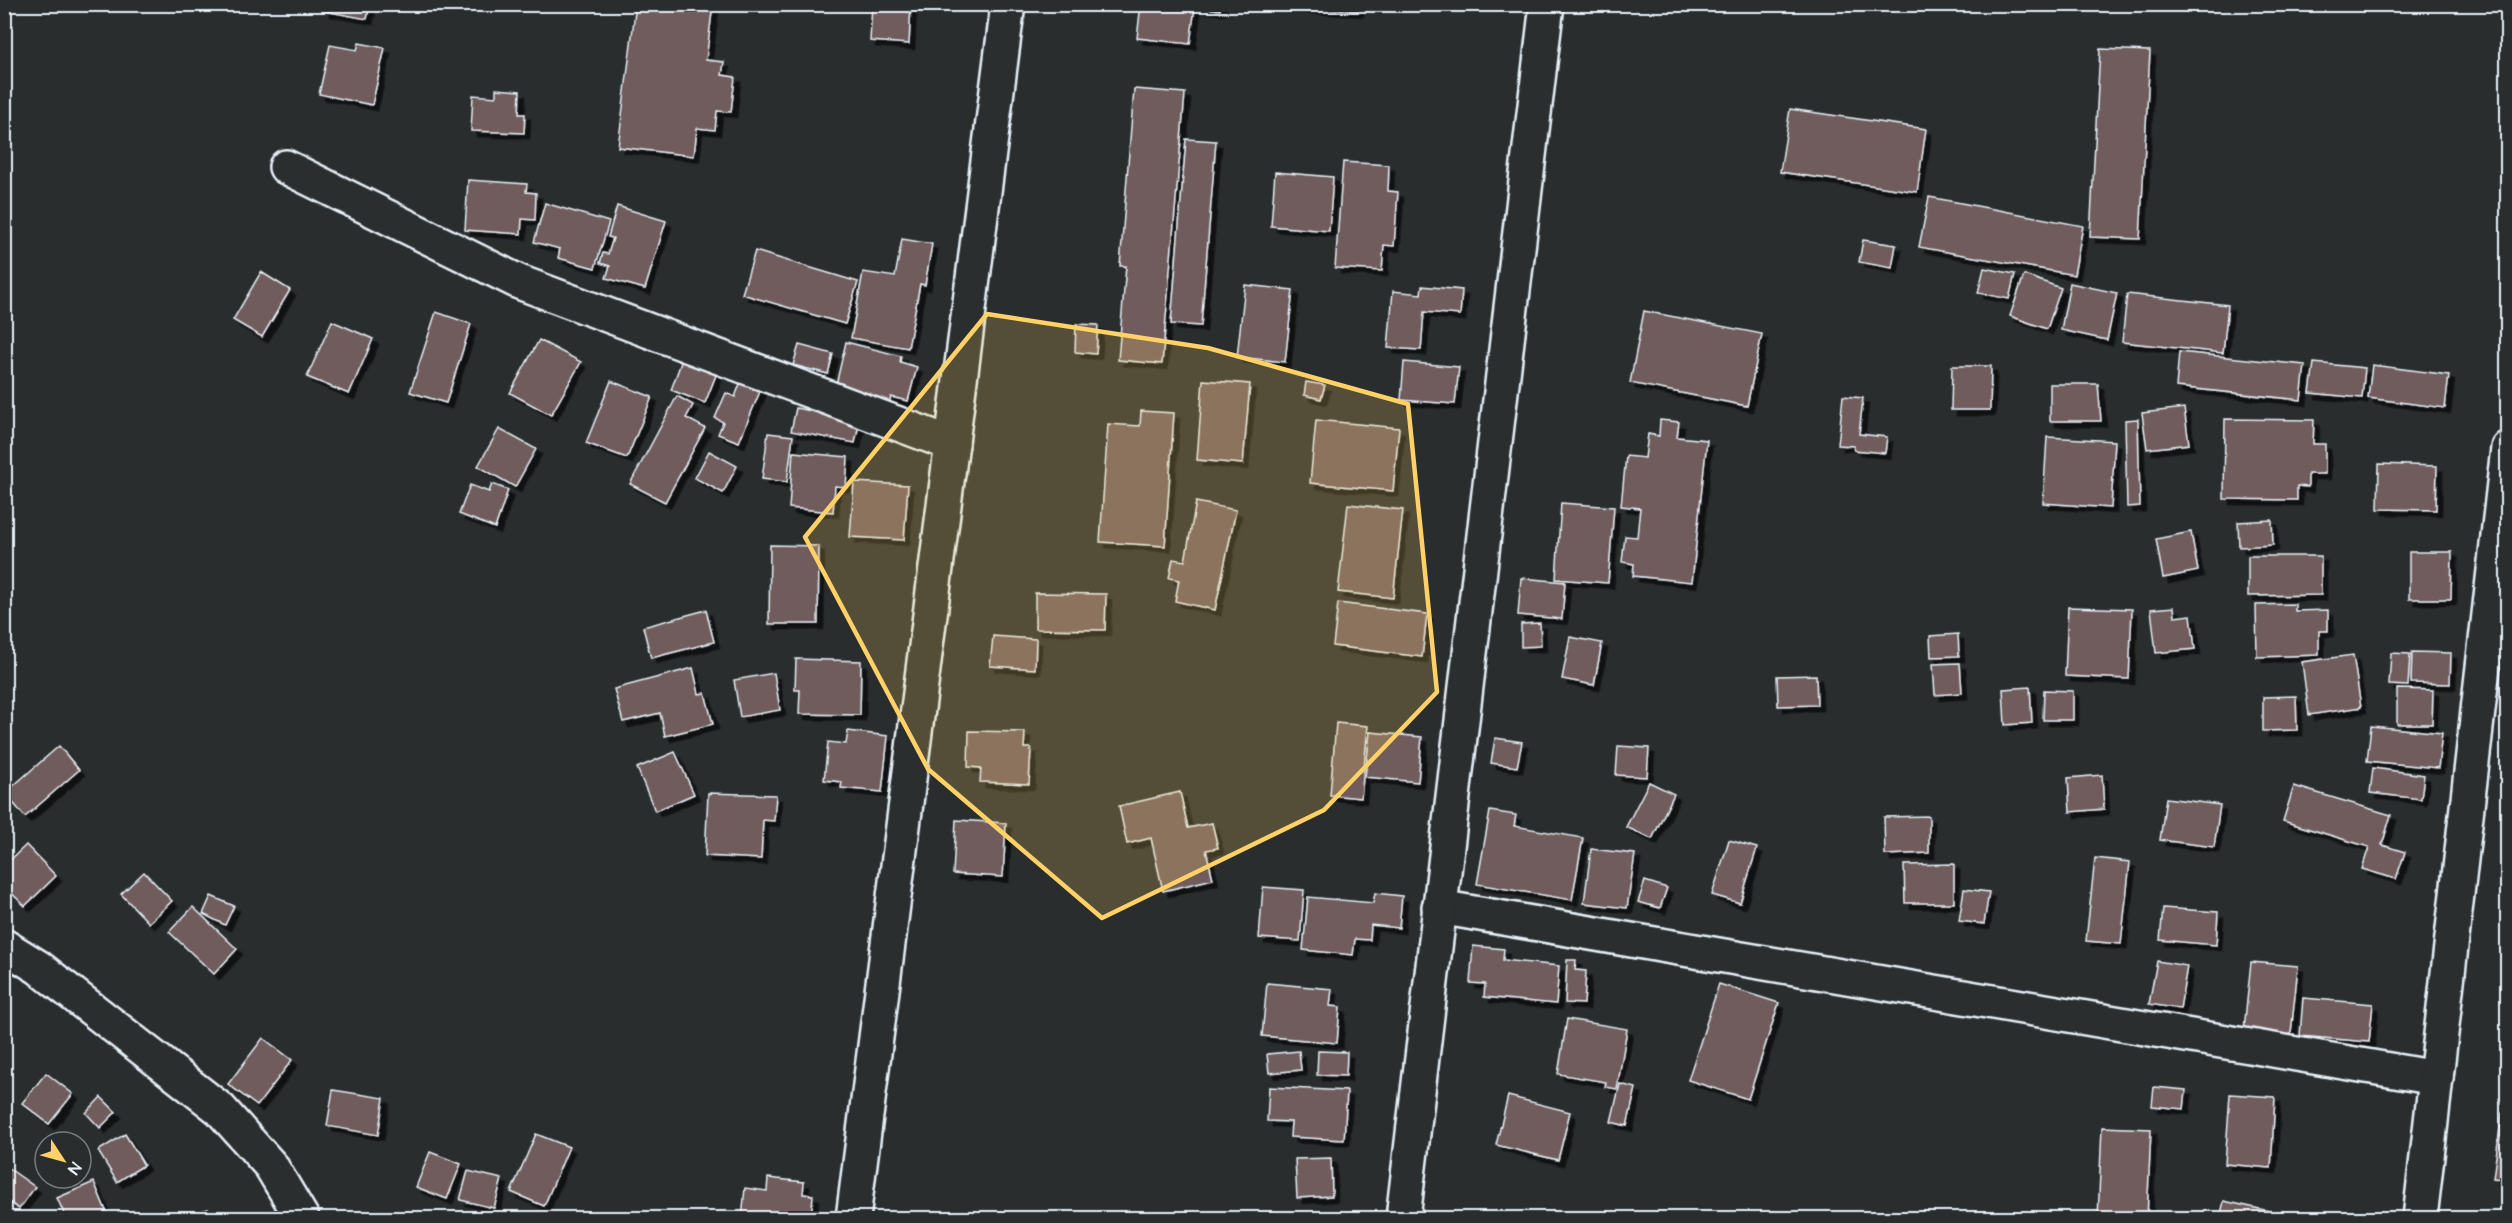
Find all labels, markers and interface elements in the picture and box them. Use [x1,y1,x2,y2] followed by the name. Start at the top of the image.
[33,1130,93,1190] north arrow
[62,1158,86,1179] text: N

